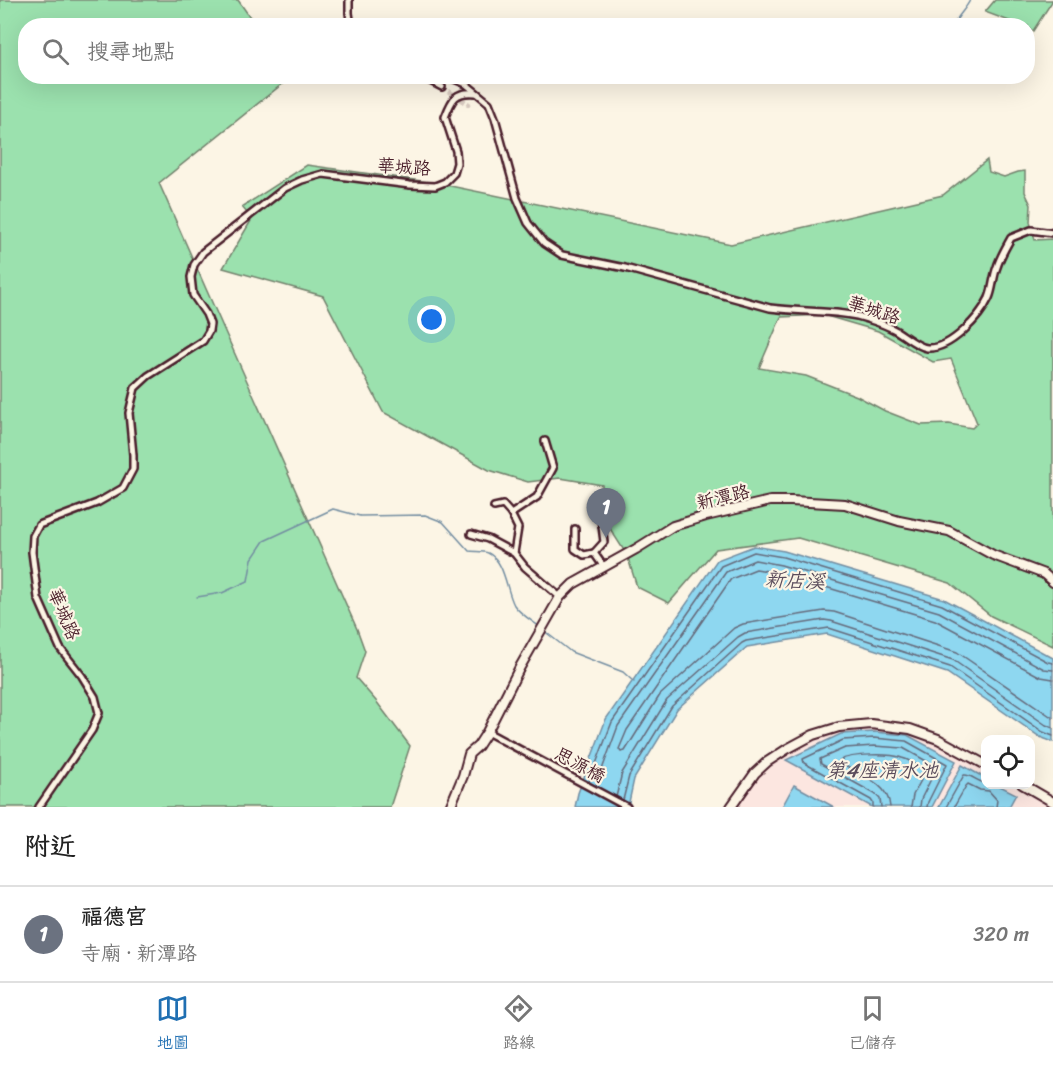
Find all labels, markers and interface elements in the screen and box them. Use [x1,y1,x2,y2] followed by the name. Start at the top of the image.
[18,18,1035,84] search box
[87,32,175,71] text: 搜尋地點
[39,35,72,68] icon: search
[376,149,432,185] street label: 華城路
[843,286,905,334] street label: 華城路
[417,305,446,334] your location
[693,475,753,519] street label: 新潭路
[586,488,626,538] pin: 1
[764,561,827,600] water label: 新店溪
[39,583,89,645] street label: 華城路
[981,735,1035,789] map controls
[981,735,1035,789] button: locate
[549,738,611,792] street label: 思源橋
[826,753,939,788] water label: 第4座清水池
[24,823,76,869] text: 附近
[81,897,147,936] text: 福德宮
[39,917,48,952] text: 1
[973,917,1029,952] text: 320 m
[81,936,197,971] text: 寺廟 · 新潭路
[156,992,189,1057] tab: 地圖
[502,992,535,1057] tab: 路線
[848,992,896,1057] tab: 已儲存

